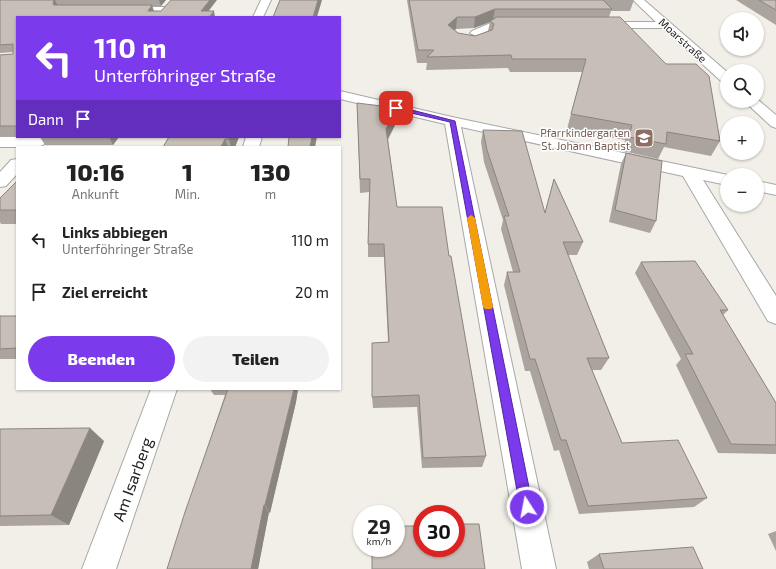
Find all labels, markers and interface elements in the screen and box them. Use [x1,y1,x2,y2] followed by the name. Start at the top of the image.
[720,12,764,212] map controls
[720,12,764,56] button: sound
[656,15,710,65] street label: Moarstraße
[94,30,167,64] text: 110 m
[28,32,80,84] icon: left
[94,64,276,86] text: Unterföhringer Straße
[720,64,764,108] button: search
[379,91,413,125] pin
[385,97,407,119] icon: arrive
[72,108,94,130] icon: arrive
[28,110,64,128] text: Dann
[720,116,764,160] button: +
[540,126,630,152] place label: Pfarrkindergarten St. Johann Baptist
[633,127,655,149] school or university icon: Pfarrkindergarten St. Johann Baptist
[66,157,124,186] text: 10:16
[182,157,193,186] text: 1
[250,157,291,186] text: 130
[720,168,764,212] button: −
[72,186,119,202] text: Ankunft
[175,186,200,202] text: Min.
[265,186,276,202] text: m
[62,223,168,241] text: Links abbiegen
[28,229,50,251] icon: left
[292,231,329,249] text: 110 m
[62,241,193,257] text: Unterföhringer Straße
[28,281,50,303] icon: arrive
[62,283,148,301] text: Ziel erreicht
[295,283,329,301] text: 20 m
[28,336,175,382] button: Beenden
[183,336,329,382] button: Teilen
[108,434,156,524] street label: Am Isarberg
[506,486,548,528] position arrow
[413,505,465,557] speed limit sign: 30
[367,514,391,538] text: 29
[367,535,391,547] text: km/h

